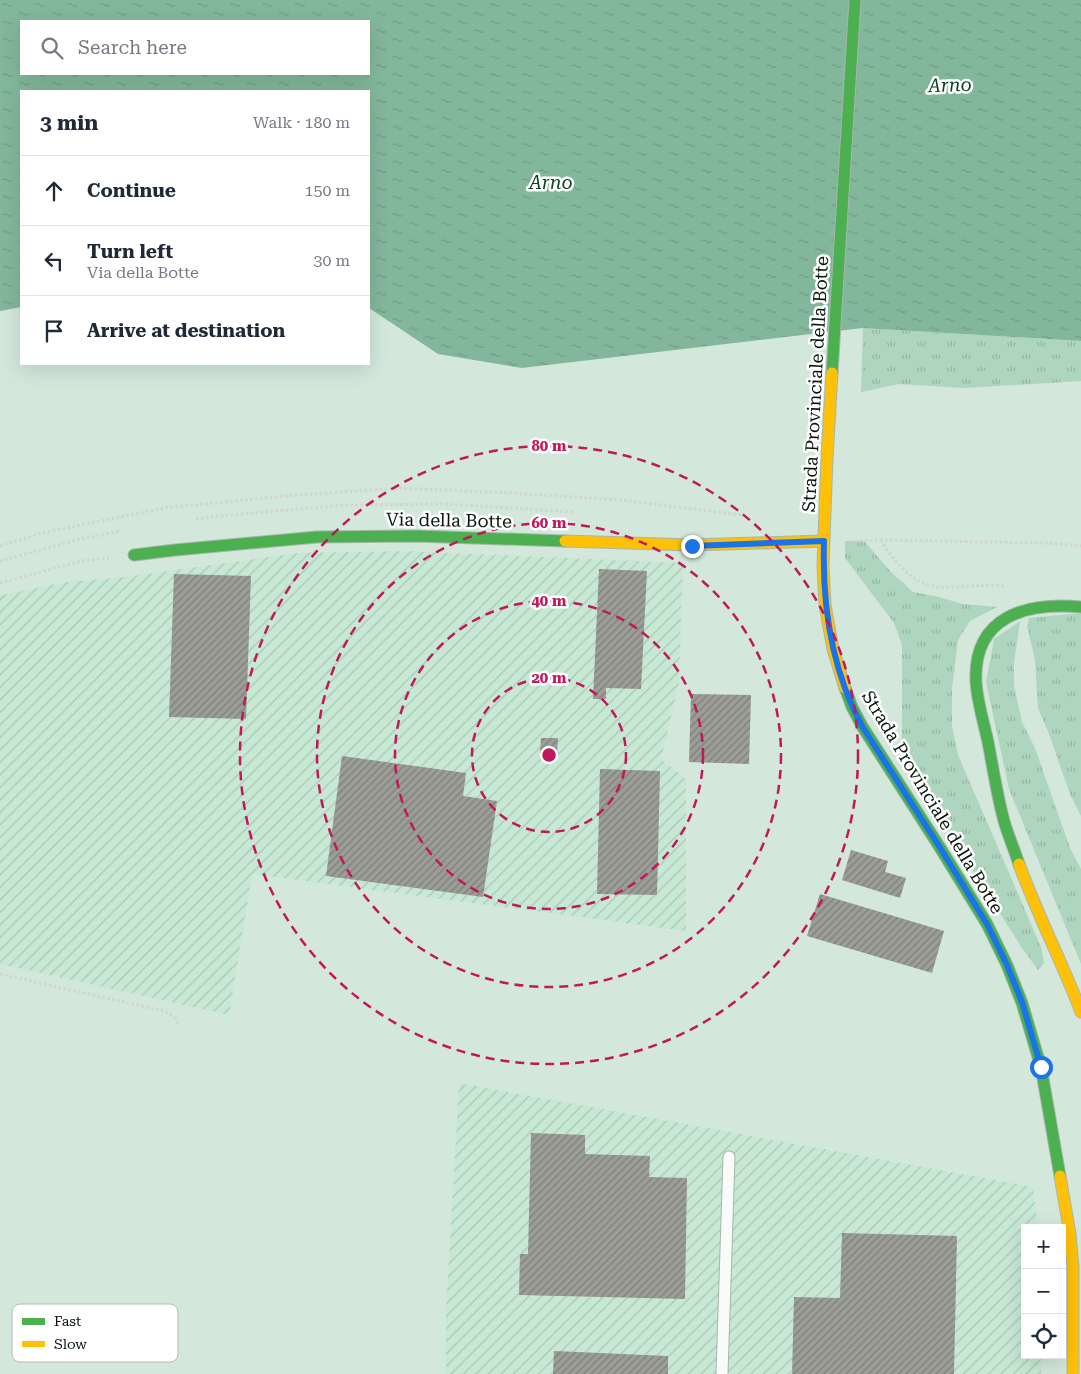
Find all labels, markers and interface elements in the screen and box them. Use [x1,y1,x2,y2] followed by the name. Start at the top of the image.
[20,20,370,75] search box
[38,34,66,62] icon: search
[78,36,187,59] text: Search here
[927,73,972,97] water label: Arno
[40,111,98,135] text: 3 min
[253,113,350,132] text: Walk · 180 m
[528,171,573,194] water label: Arno
[40,177,68,205] icon: ahead
[87,179,176,202] text: Continue
[304,181,350,200] text: 150 m
[87,240,173,263] text: Turn left
[40,247,68,275] icon: left
[313,251,350,270] text: 30 m
[798,255,832,513] street label: Strada Provinciale della Botte
[87,263,199,282] text: Via della Botte
[40,317,68,345] icon: arrive
[87,319,285,342] text: Arrive at destination
[531,437,567,455] text: 80 m
[386,508,512,532] street label: Via della Botte
[531,514,567,532] text: 60 m
[681,535,704,558] route end
[531,592,567,610] text: 40 m
[531,669,567,687] text: 20 m
[858,687,1008,917] street label: Strada Provinciale della Botte
[540,746,558,764] centre of rings
[1030,1056,1053,1079] route start
[1021,1224,1066,1359] map controls
[1021,1224,1066,1269] button: +
[1021,1269,1066,1314] button: −
[12,1304,178,1362] legend
[54,1313,81,1329] text: Fast
[1021,1314,1066,1359] button: locate
[54,1336,87,1352] text: Slow

